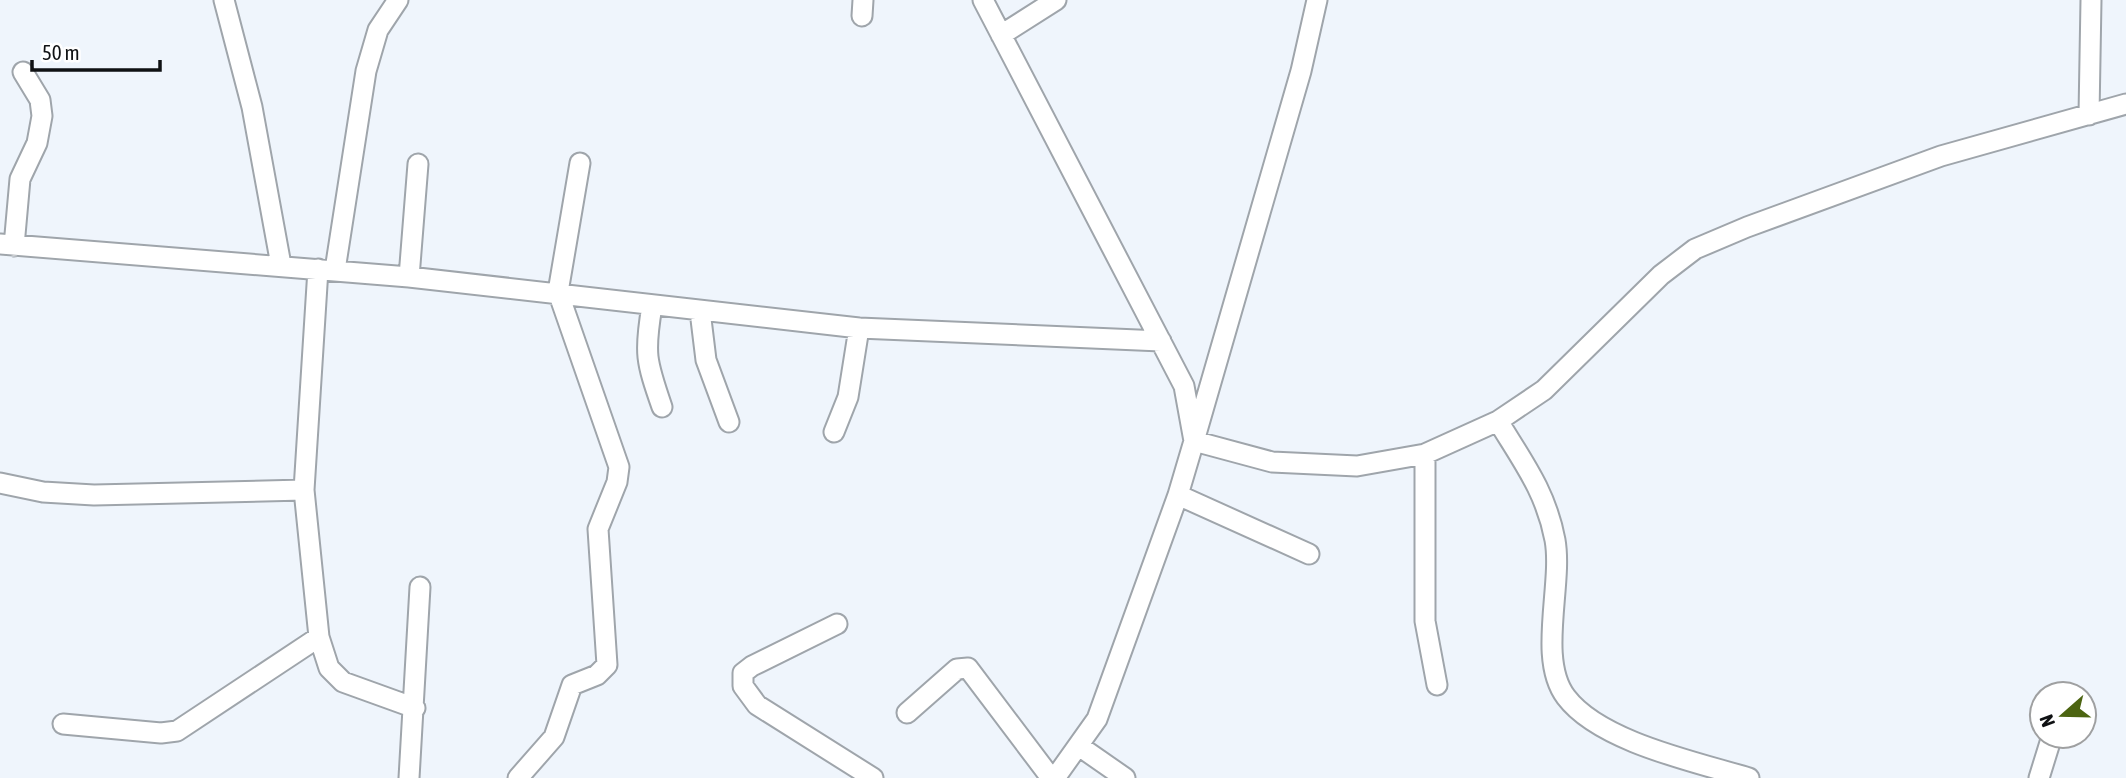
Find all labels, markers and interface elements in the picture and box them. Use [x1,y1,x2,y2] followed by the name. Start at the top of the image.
[32,28,159,72] scale bar
[42,40,80,64] text: 50 m
[2028,680,2098,750] north arrow
[2035,712,2059,730] text: N

